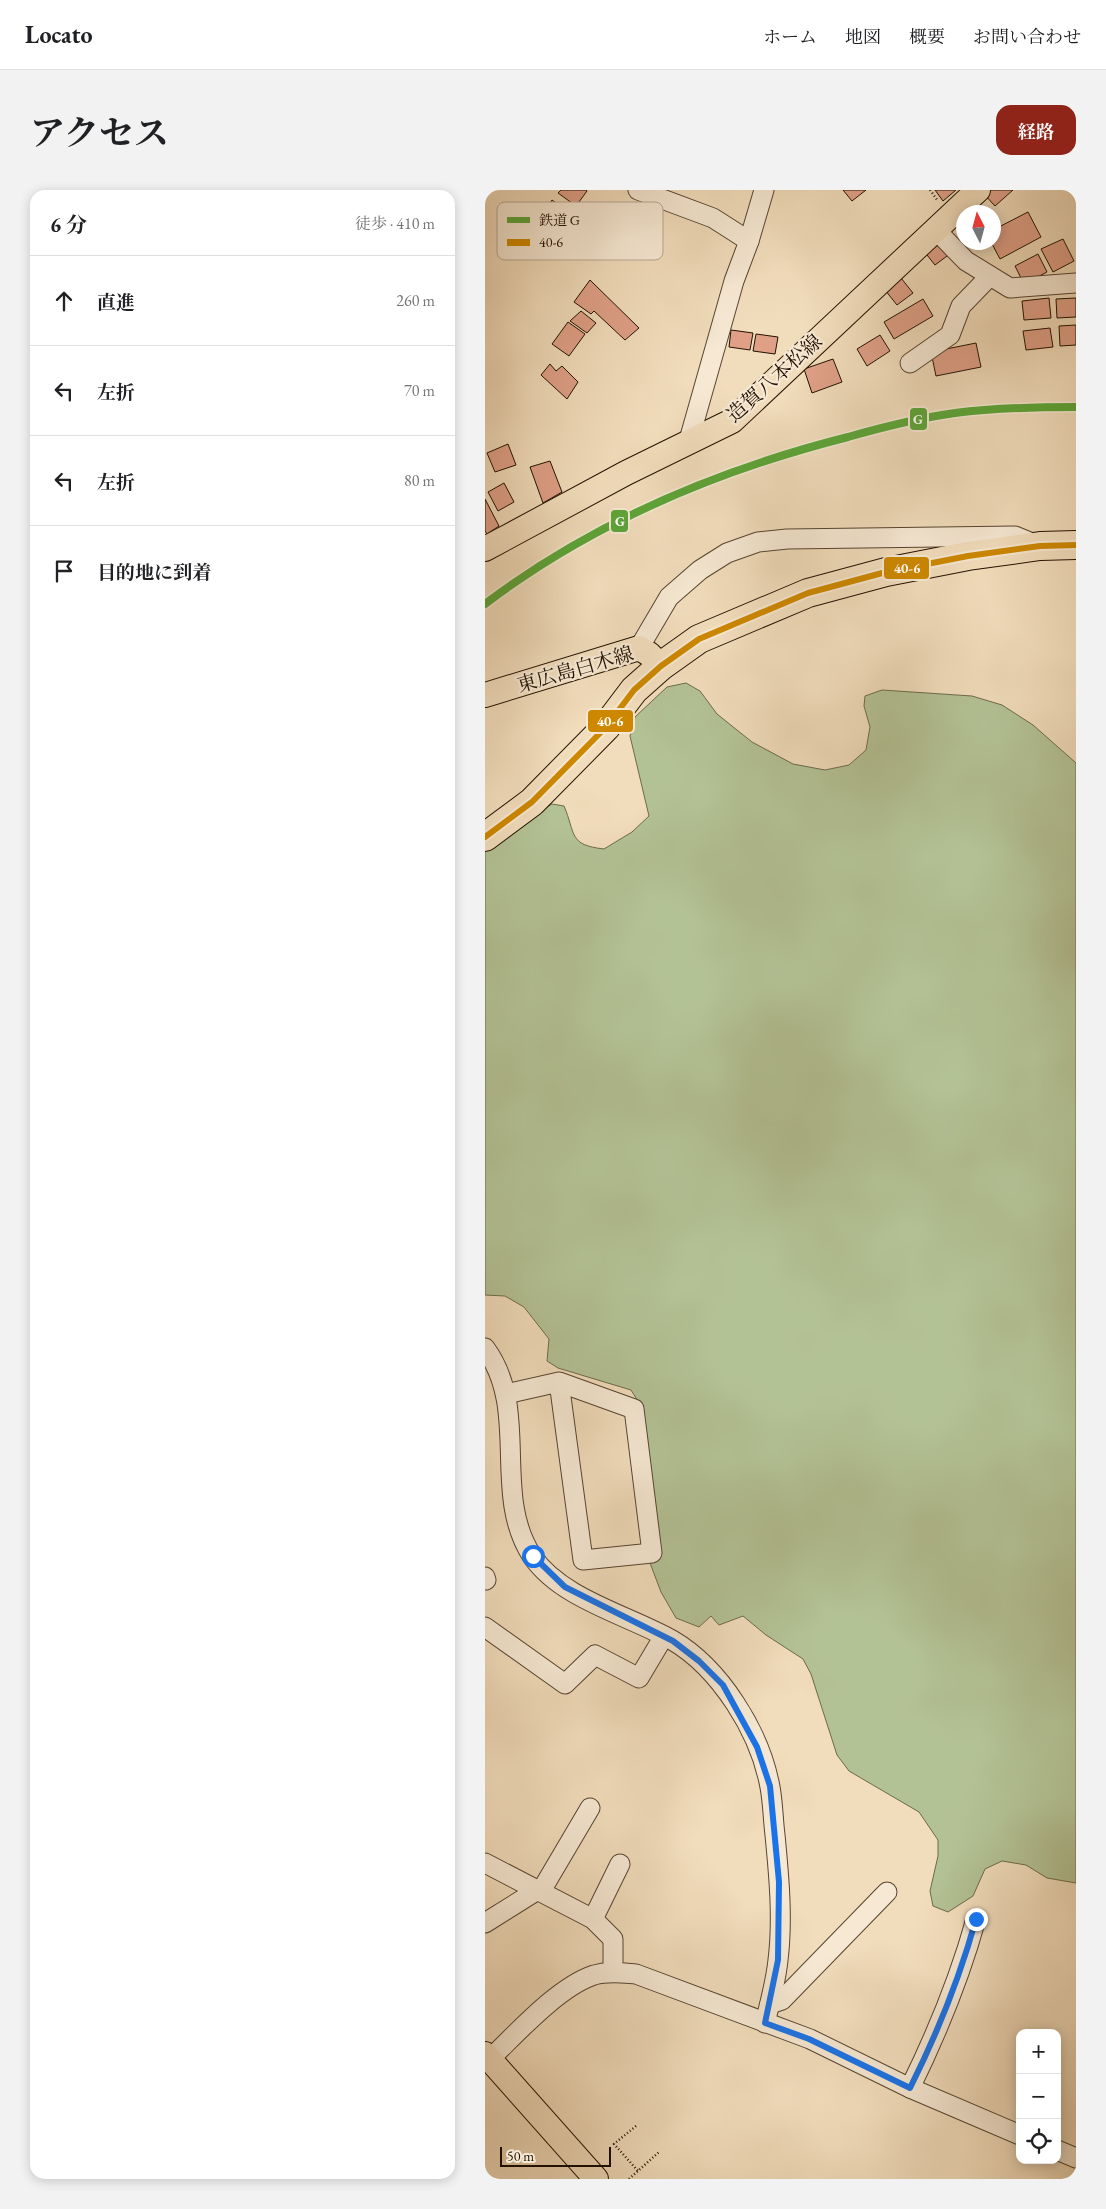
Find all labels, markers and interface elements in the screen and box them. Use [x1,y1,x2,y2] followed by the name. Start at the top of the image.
[25,19,93,50] text: Locato
[763,25,817,48] text: ホーム
[845,25,881,48] text: 地図
[909,25,945,48] text: 概要
[973,25,1081,48] text: お問い合わせ
[996,105,1076,155] button: 経路
[30,110,169,155] text: アクセス
[497,202,663,260] legend
[956,205,1001,250] north arrow
[50,211,87,238] text: 6 分
[539,211,580,229] text: 鉄道 G
[355,213,435,234] text: 徒歩 · 410 m
[539,233,563,251] text: 40-6
[50,287,78,315] icon: ahead
[97,290,135,315] text: 直進
[396,290,435,311] text: 260 m
[721,328,827,428] street label: 造賀八本松線
[50,377,78,405] icon: left
[97,380,135,405] text: 左折
[404,380,435,401] text: 70 m
[909,407,928,431] line badge: G
[913,410,923,428] text: G
[50,467,78,495] icon: left
[97,470,135,495] text: 左折
[404,470,435,491] text: 80 m
[610,509,629,533] line badge: G
[615,512,625,530] text: G
[883,556,930,580] line badge: 40-6
[50,557,78,585] icon: arrive
[894,559,921,577] text: 40-6
[97,560,211,585] text: 目的地に到着
[514,640,636,698] street label: 東広島白木線
[587,709,634,733] line badge: 40-6
[597,712,624,730] text: 40-6
[522,1545,545,1568] route start
[965,1908,988,1931] route end
[1016,2029,1061,2164] map controls
[1016,2029,1061,2074] button: +
[1016,2074,1061,2119] button: −
[1016,2119,1061,2164] button: locate
[500,2144,611,2167] scale bar
[507,2147,534,2165] text: 50 m

